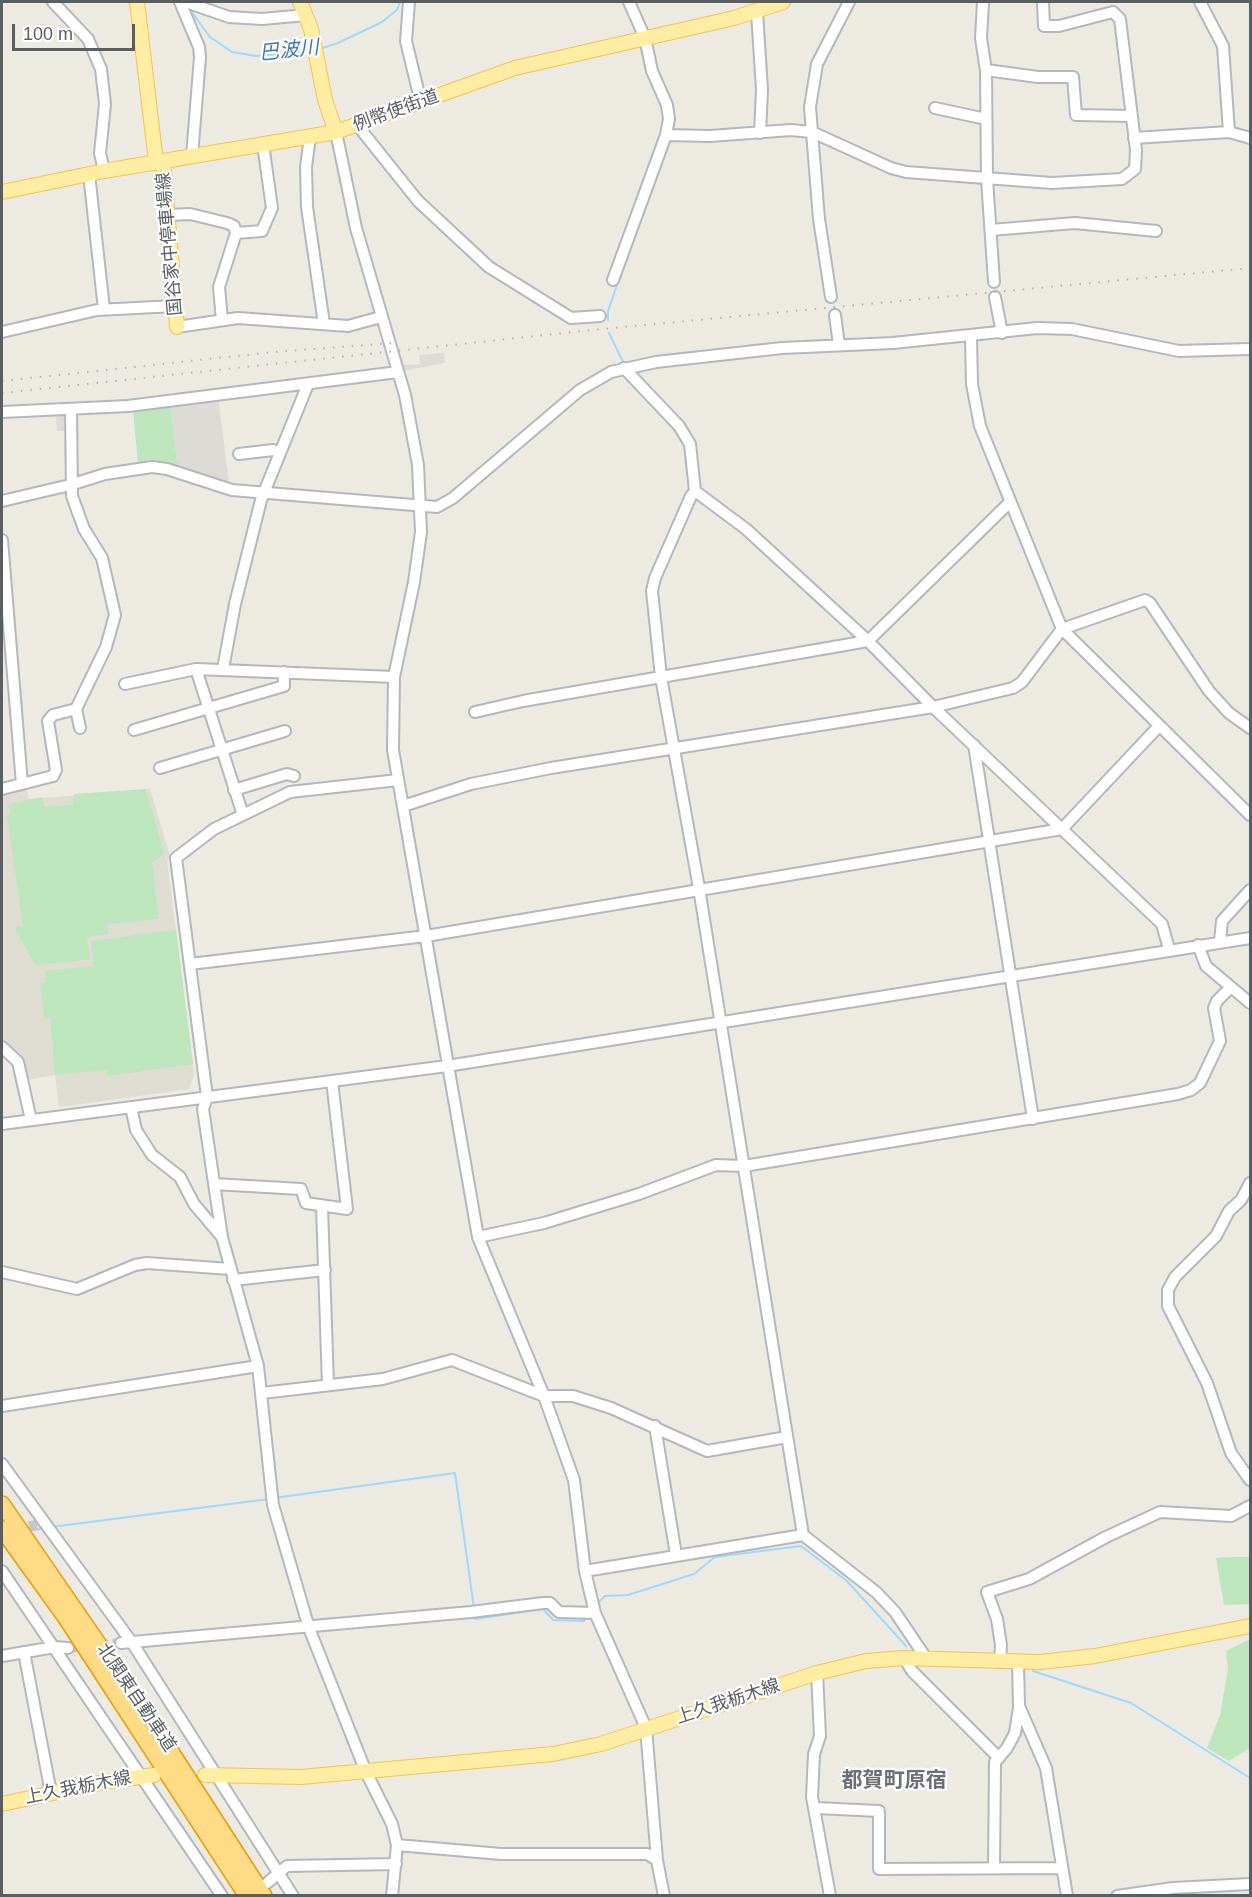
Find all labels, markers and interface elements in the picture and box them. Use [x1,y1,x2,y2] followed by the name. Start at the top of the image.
[15,12,138,50] scale bar
[23,24,73,44] text: 100 m
[258,36,320,66] water label: 巴波川
[350,85,442,137] street label: 例幣使街道
[153,171,187,317] street label: 国谷家中停車場線
[92,1640,180,1756] street label: 北関東自動車道
[673,1675,783,1729] street label: 上久我栃木線
[23,1767,133,1809] street label: 上久我栃木線
[842,1768,946,1794] district label: 都賀町原宿

